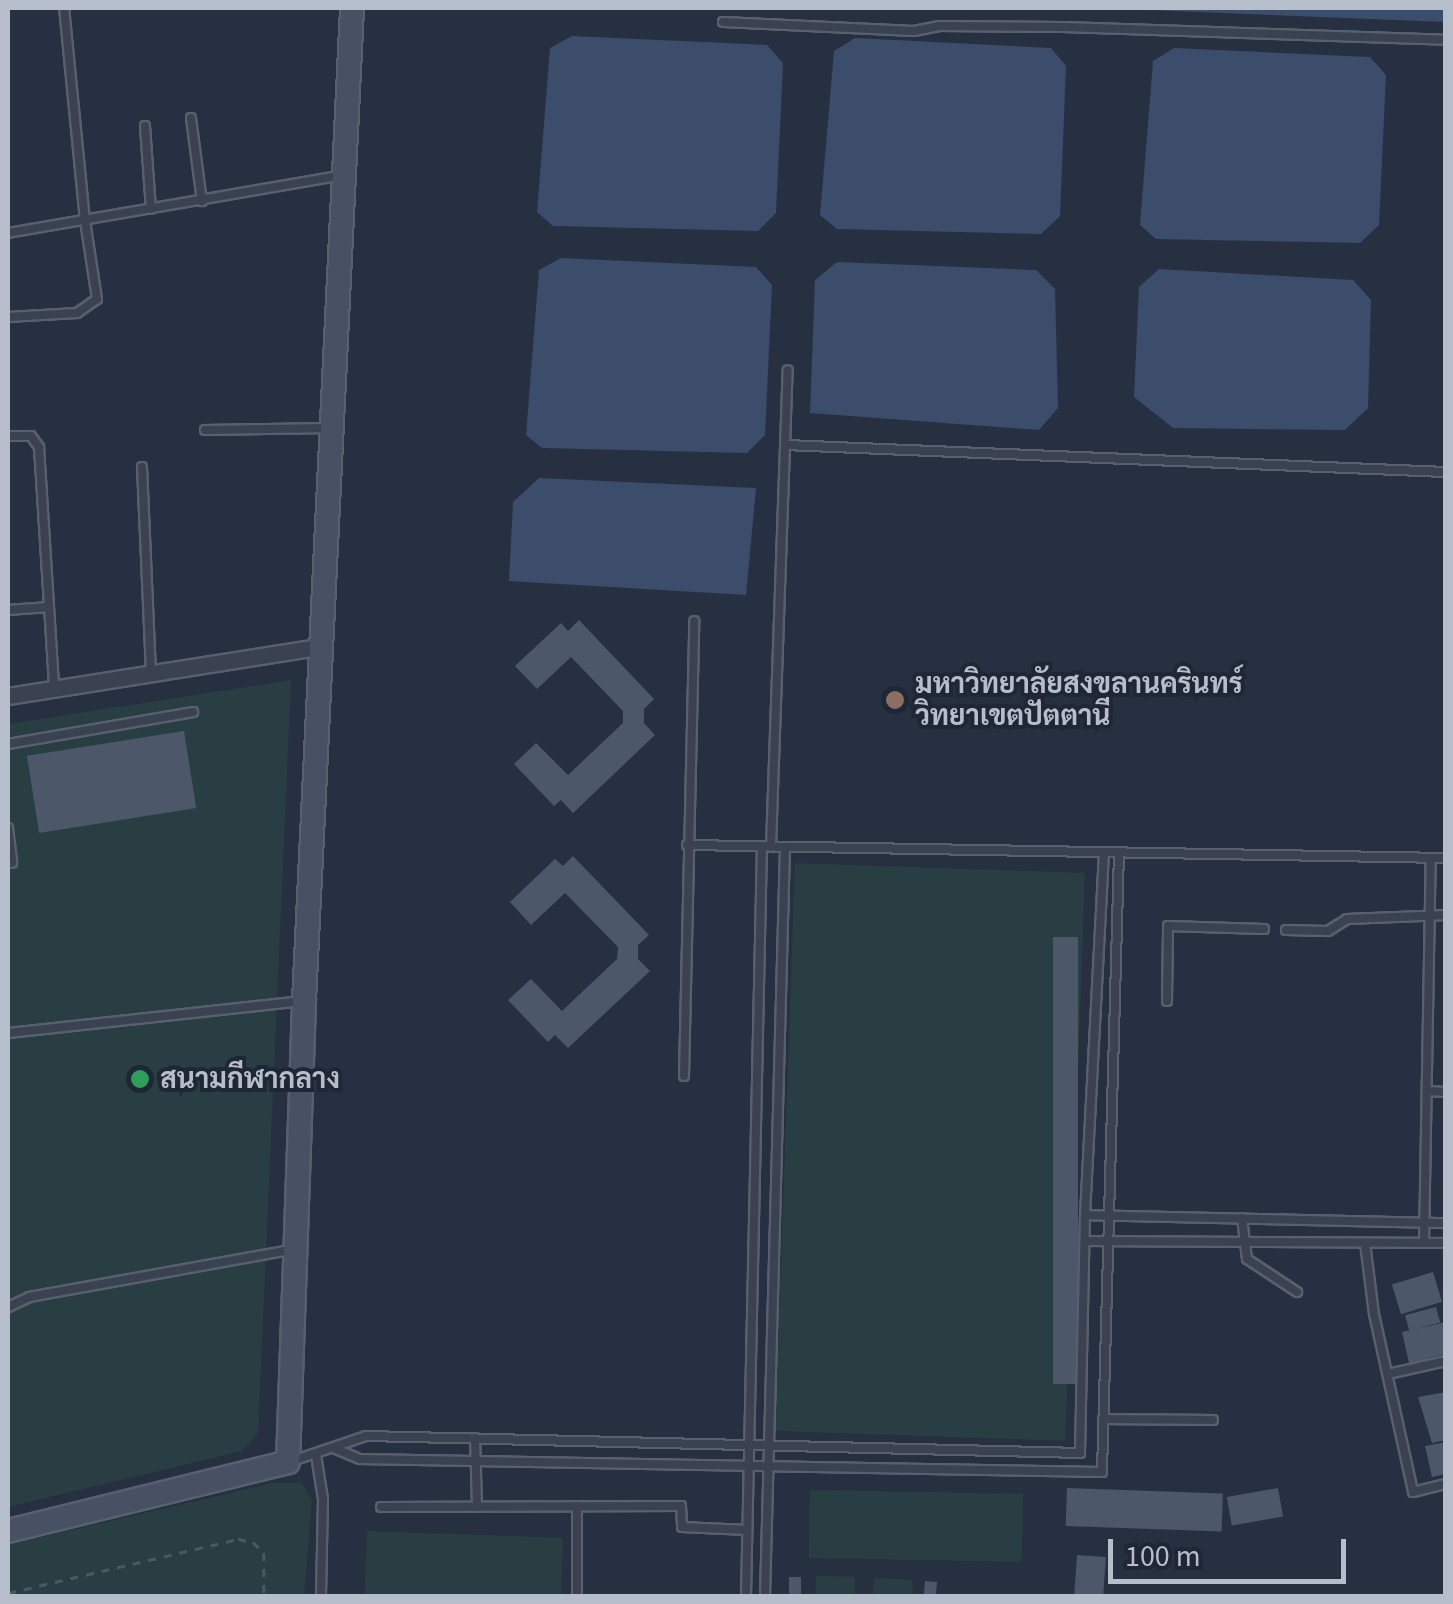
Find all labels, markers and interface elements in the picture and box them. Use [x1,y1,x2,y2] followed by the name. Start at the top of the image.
[915,667,1243,733] place label: มหาวิทยาลัยสงขลานครินทร์ วิทยาเขตปัตตานี
[884,689,906,711] marker: มหาวิทยาลัยสงขลานครินทร์ วิทยาเขตปัตตานี
[160,1062,340,1096] place label: สนามกีฬากลาง
[129,1068,151,1090] marker: สนามกีฬากลาง
[1113,1519,1350,1581] scale bar
[1125,1535,1201,1578] text: 100 m

